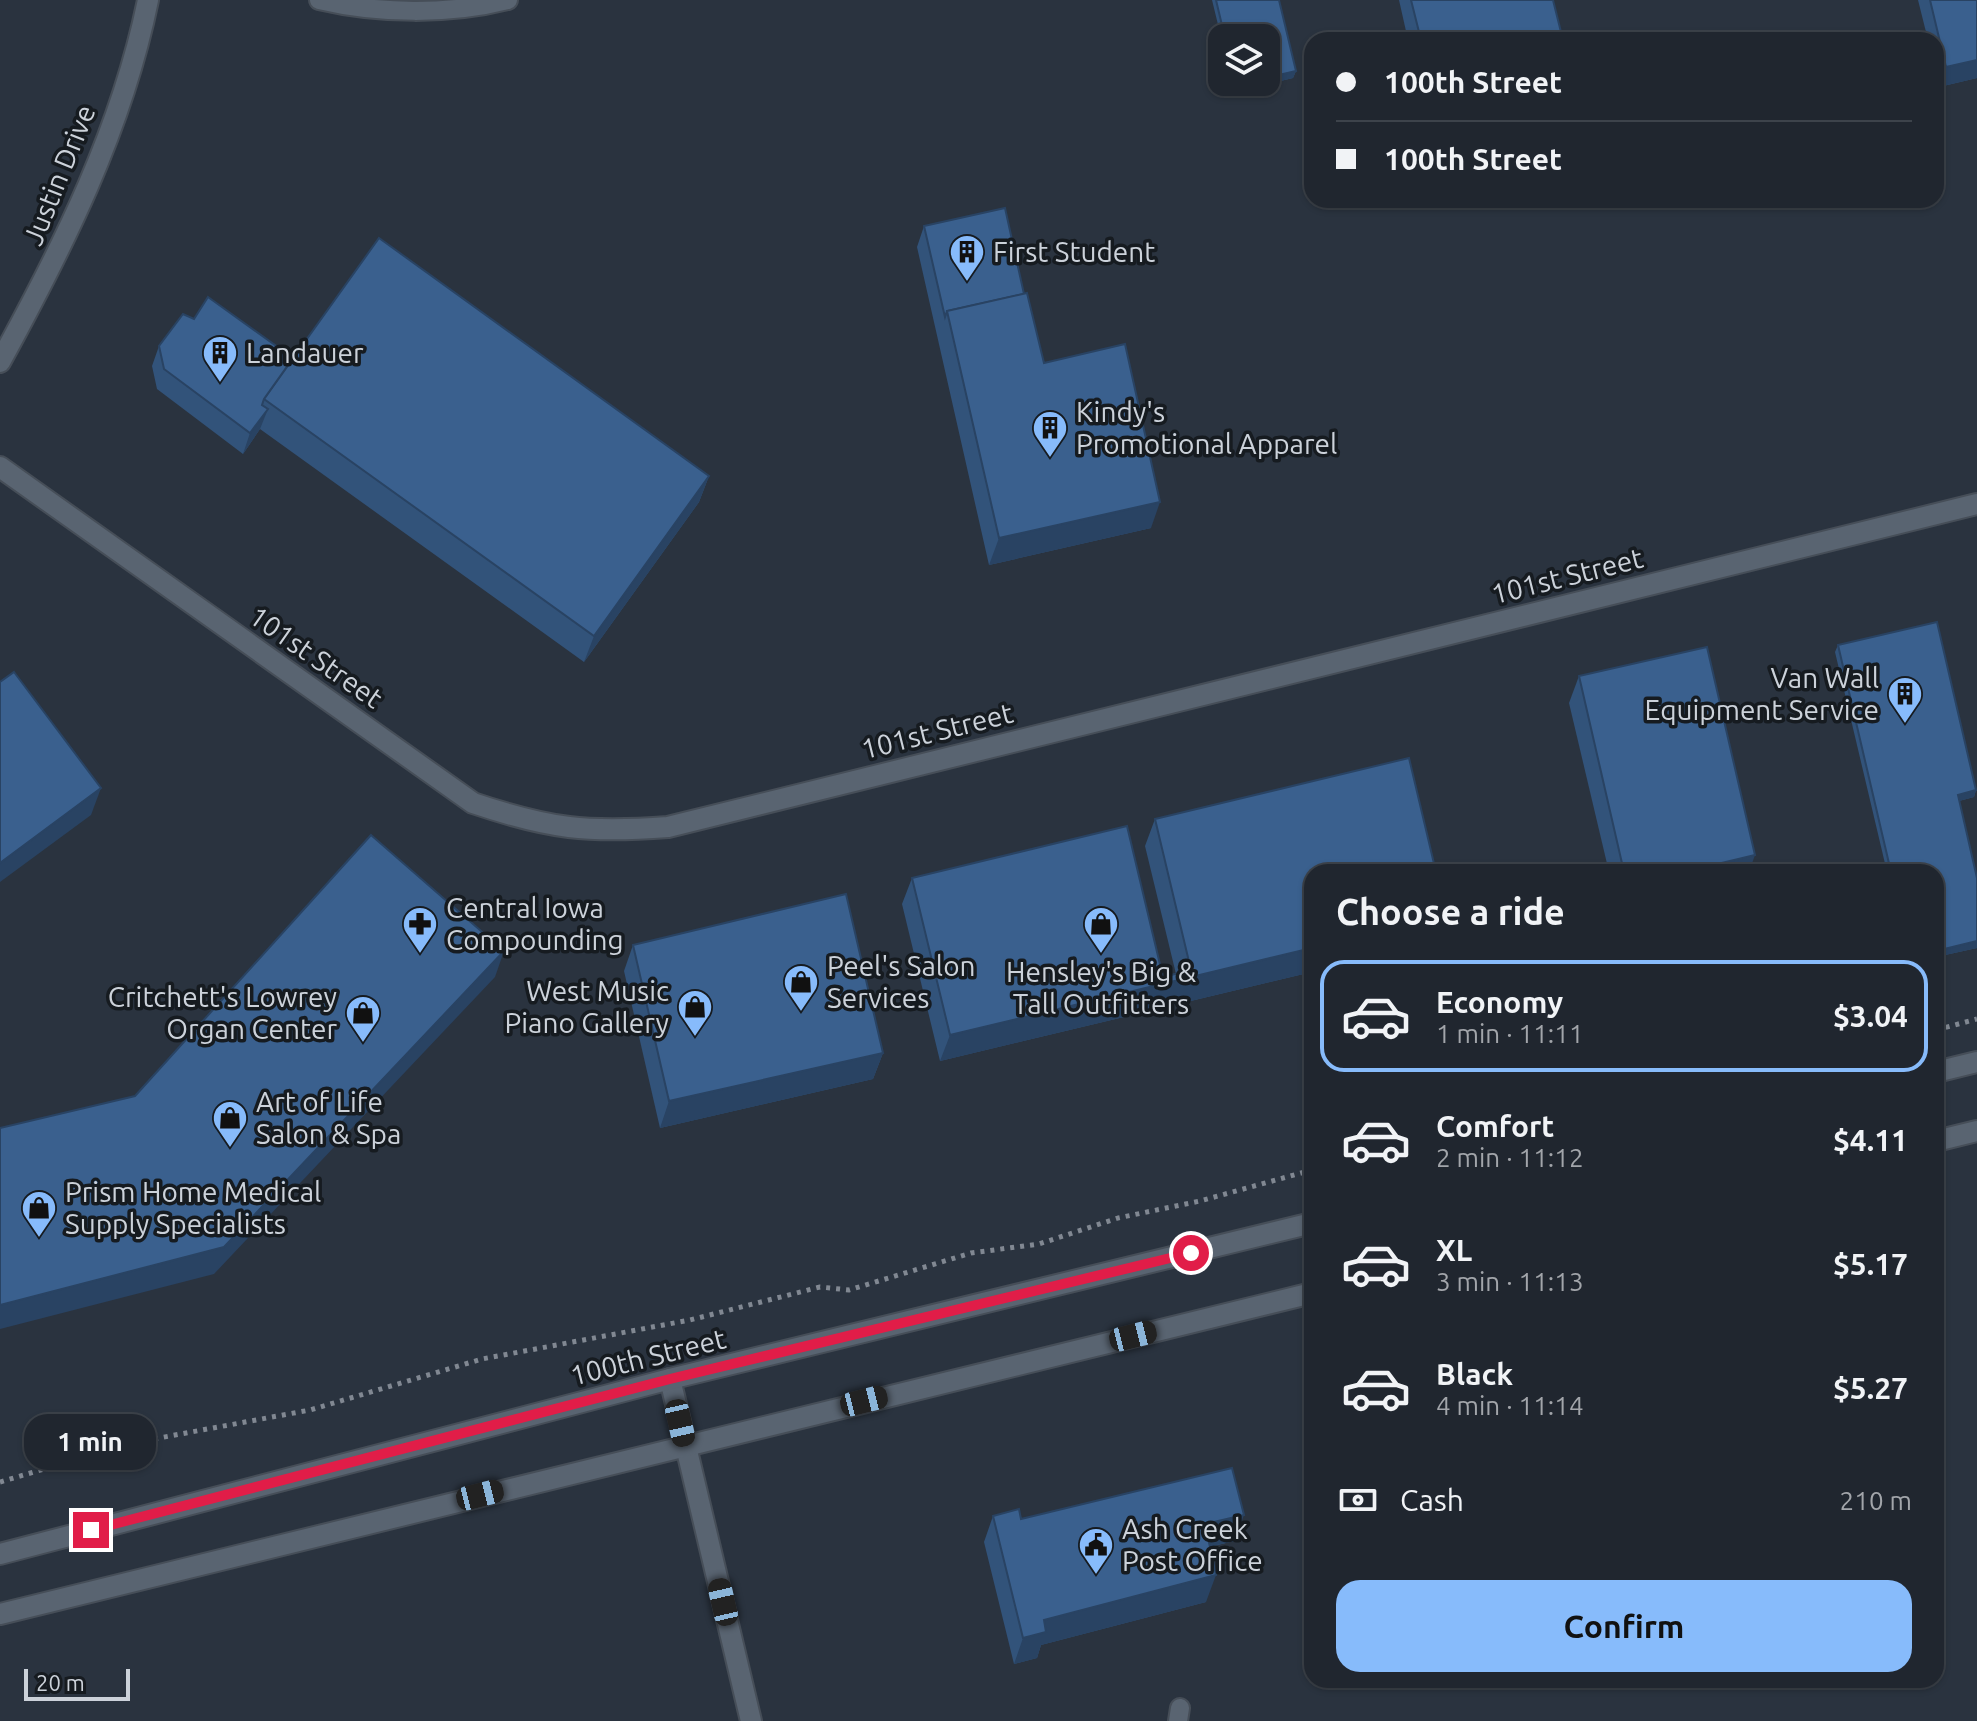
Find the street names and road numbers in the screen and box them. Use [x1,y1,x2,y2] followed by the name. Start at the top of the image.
[16,100,101,249] street label: Justin Drive
[1488,542,1646,609] street label: 101st Street
[244,599,389,714] street label: 101st Street
[858,697,1016,764] street label: 101st Street
[567,1322,729,1391] street label: 100th Street

